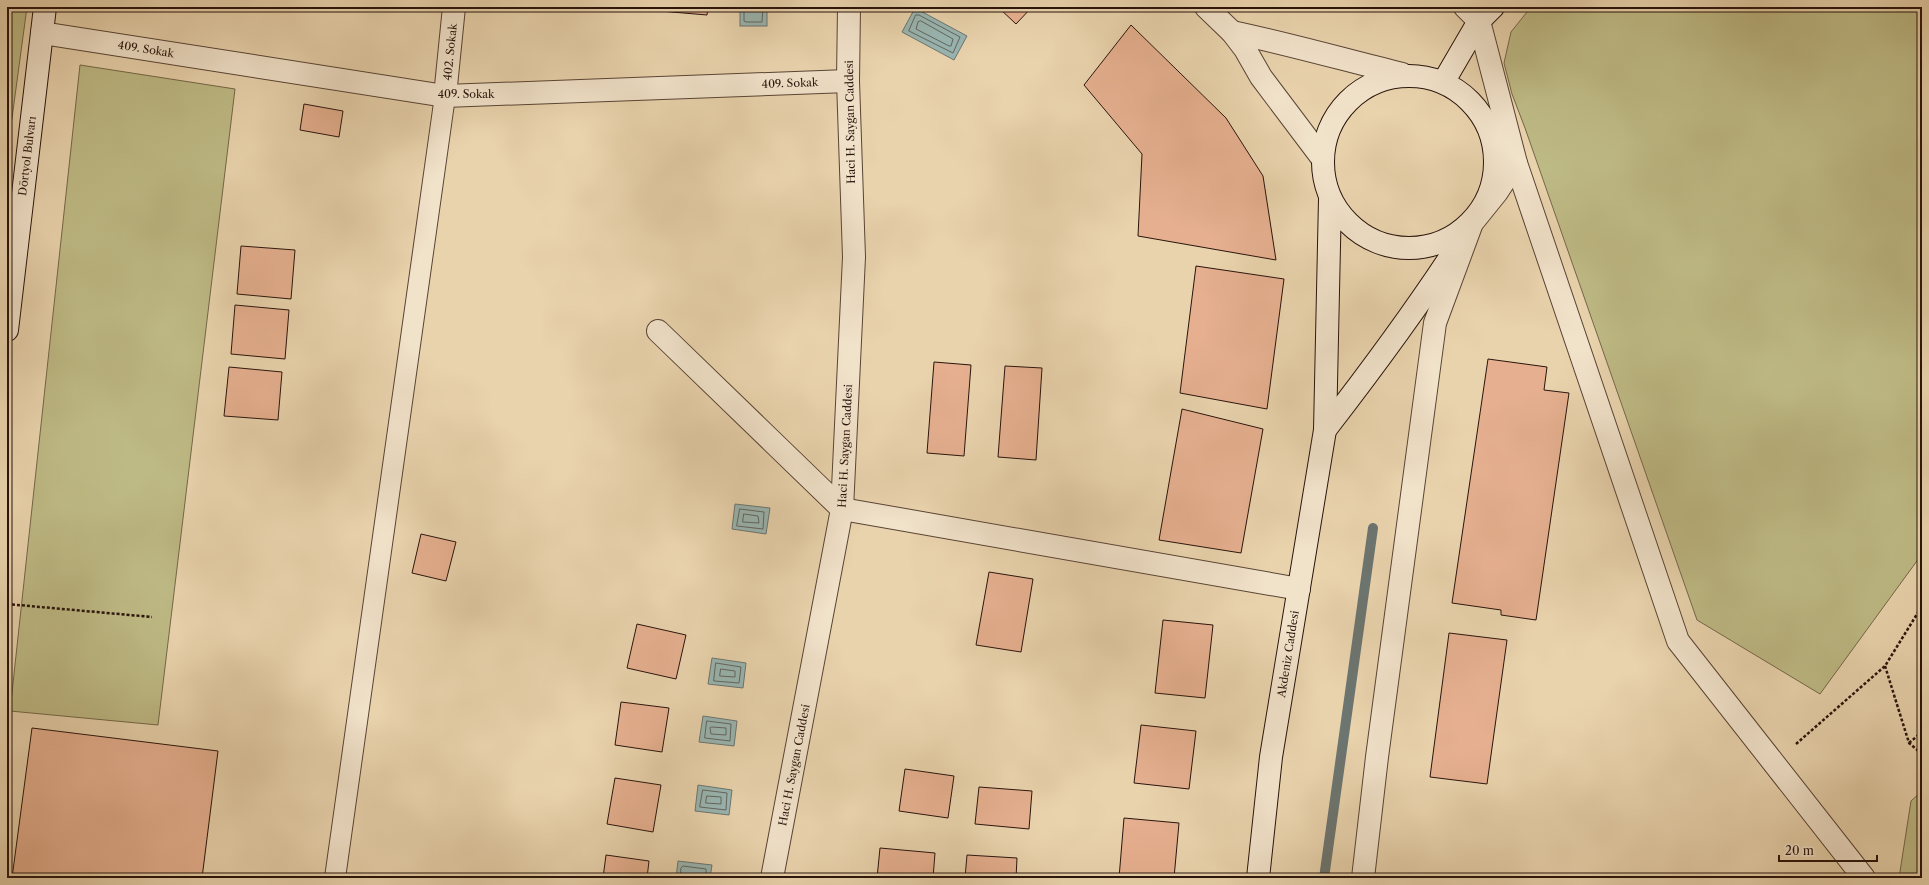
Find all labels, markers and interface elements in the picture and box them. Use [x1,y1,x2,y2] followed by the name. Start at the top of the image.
[440,22,460,81] street label: 402. Sokak
[117,38,176,60] street label: 409. Sokak
[842,59,858,184] street label: Haci H. Saygan Caddesi
[761,75,819,91] street label: 409. Sokak
[438,87,495,101] street label: 409. Sokak
[15,115,39,197] street label: Dörtyol Bulvarı
[835,383,855,508] street label: Haci H. Saygan Caddesi
[1274,609,1302,699] street label: Akdeniz Caddesi
[775,702,813,827] street label: Haci H. Saygan Caddesi
[1779,837,1877,863] scale bar
[1785,843,1814,858] text: 20 m

